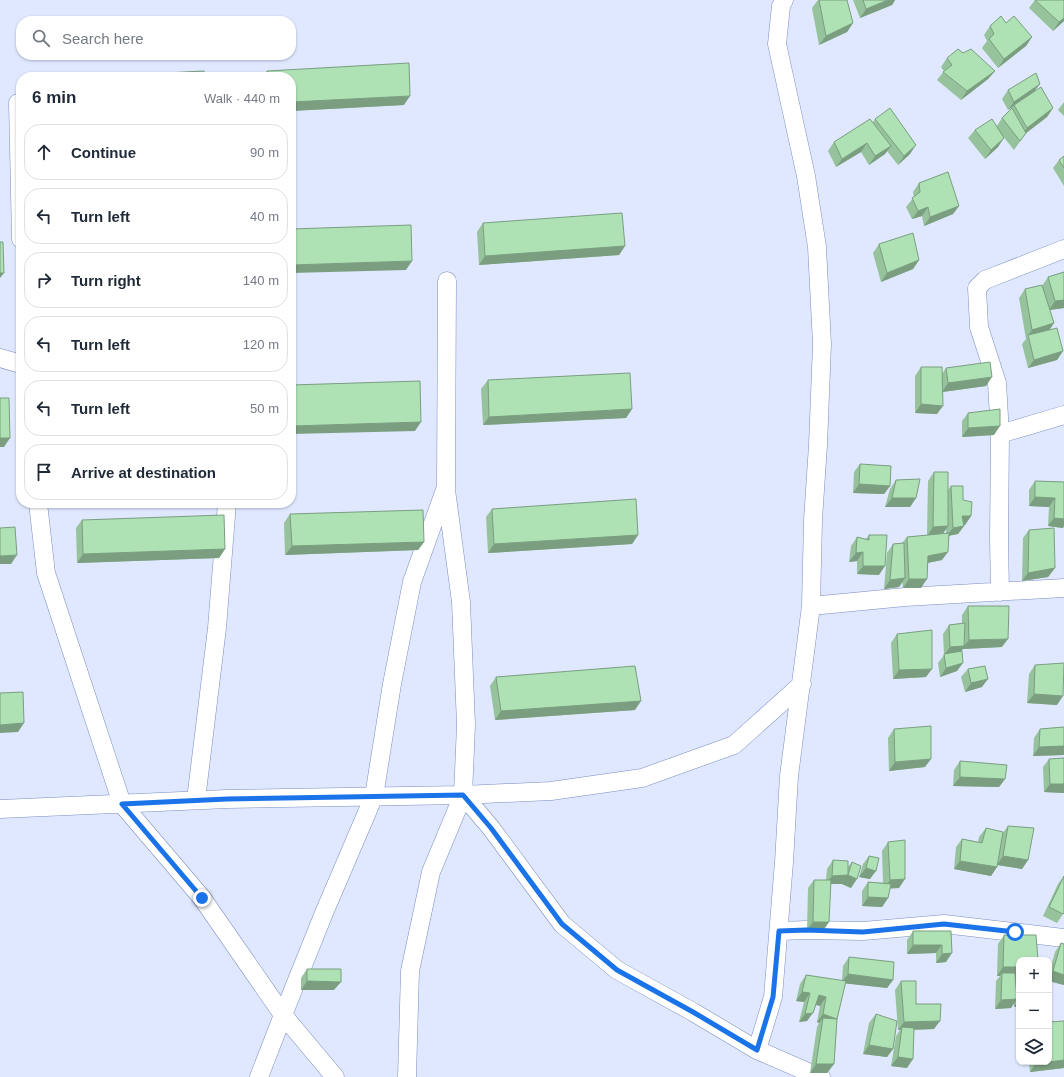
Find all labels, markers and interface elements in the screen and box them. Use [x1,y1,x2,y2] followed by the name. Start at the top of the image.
[16,16,296,60] search box
[30,27,52,49] icon: search
[62,30,144,47] text: Search here
[32,88,76,107] text: 6 min
[204,91,280,106] text: Walk · 440 m
[33,141,55,163] icon: ahead
[71,144,136,161] text: Continue
[250,145,279,160] text: 90 m
[33,205,55,227] icon: left
[71,208,130,225] text: Turn left
[250,209,279,224] text: 40 m
[33,269,55,291] icon: right
[71,272,141,289] text: Turn right
[243,273,279,288] text: 140 m
[33,333,55,355] icon: left
[71,336,130,353] text: Turn left
[243,337,279,352] text: 120 m
[33,397,55,419] icon: left
[71,400,130,417] text: Turn left
[250,401,279,416] text: 50 m
[33,461,55,483] icon: arrive
[71,464,216,481] text: Arrive at destination
[193,889,211,907] route end
[1006,923,1024,941] route start
[1016,957,1052,1065] map controls
[1016,957,1052,993] button: +
[1016,993,1052,1029] button: −
[1016,1029,1052,1065] button: layers

